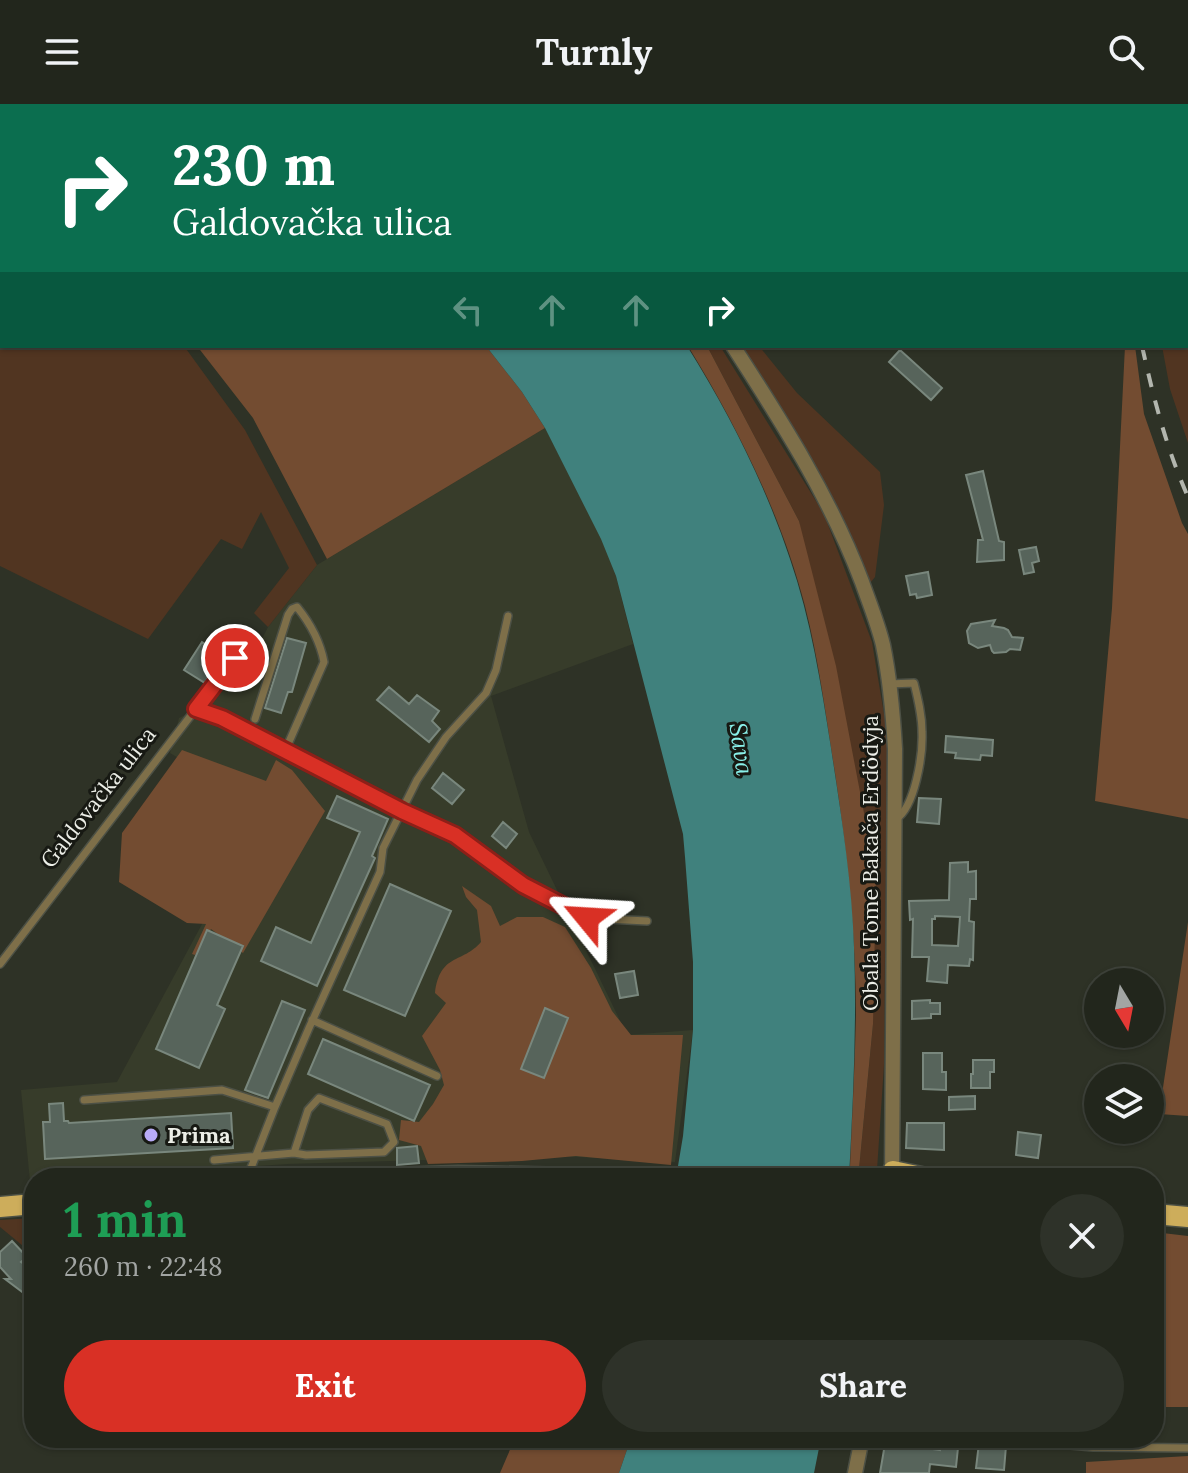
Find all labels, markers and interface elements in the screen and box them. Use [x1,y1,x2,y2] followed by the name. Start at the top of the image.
[536,29,652,75] text: Turnly
[40,30,84,74] icon: menu
[1104,30,1148,74] icon: search
[172,129,335,200] text: 230 m
[40,136,144,240] icon: right
[172,199,452,245] text: Galdovačka ulica
[446,288,490,332] icon: left
[530,288,574,332] icon: ahead
[614,288,658,332] icon: ahead
[698,288,742,332] icon: right
[201,624,269,692] pin
[213,636,257,680] icon: arrive
[856,715,884,1011] street label: Obala Tome Bakača Erdödyja
[34,721,162,873] street label: Galdovačka ulica
[722,721,761,778] water label: Sava
[545,876,629,960] position arrow
[1084,968,1164,1048] north arrow
[1084,968,1164,1144] map controls
[1084,1064,1164,1144] button: layers
[167,1121,231,1149] place label: Prima
[142,1126,160,1144] marker: Prima
[64,1189,187,1250] text: 1 min
[1040,1194,1124,1278] button: close
[64,1250,223,1283] text: 260 m · 22:48
[64,1340,586,1432] button: Exit
[602,1340,1124,1432] button: Share

